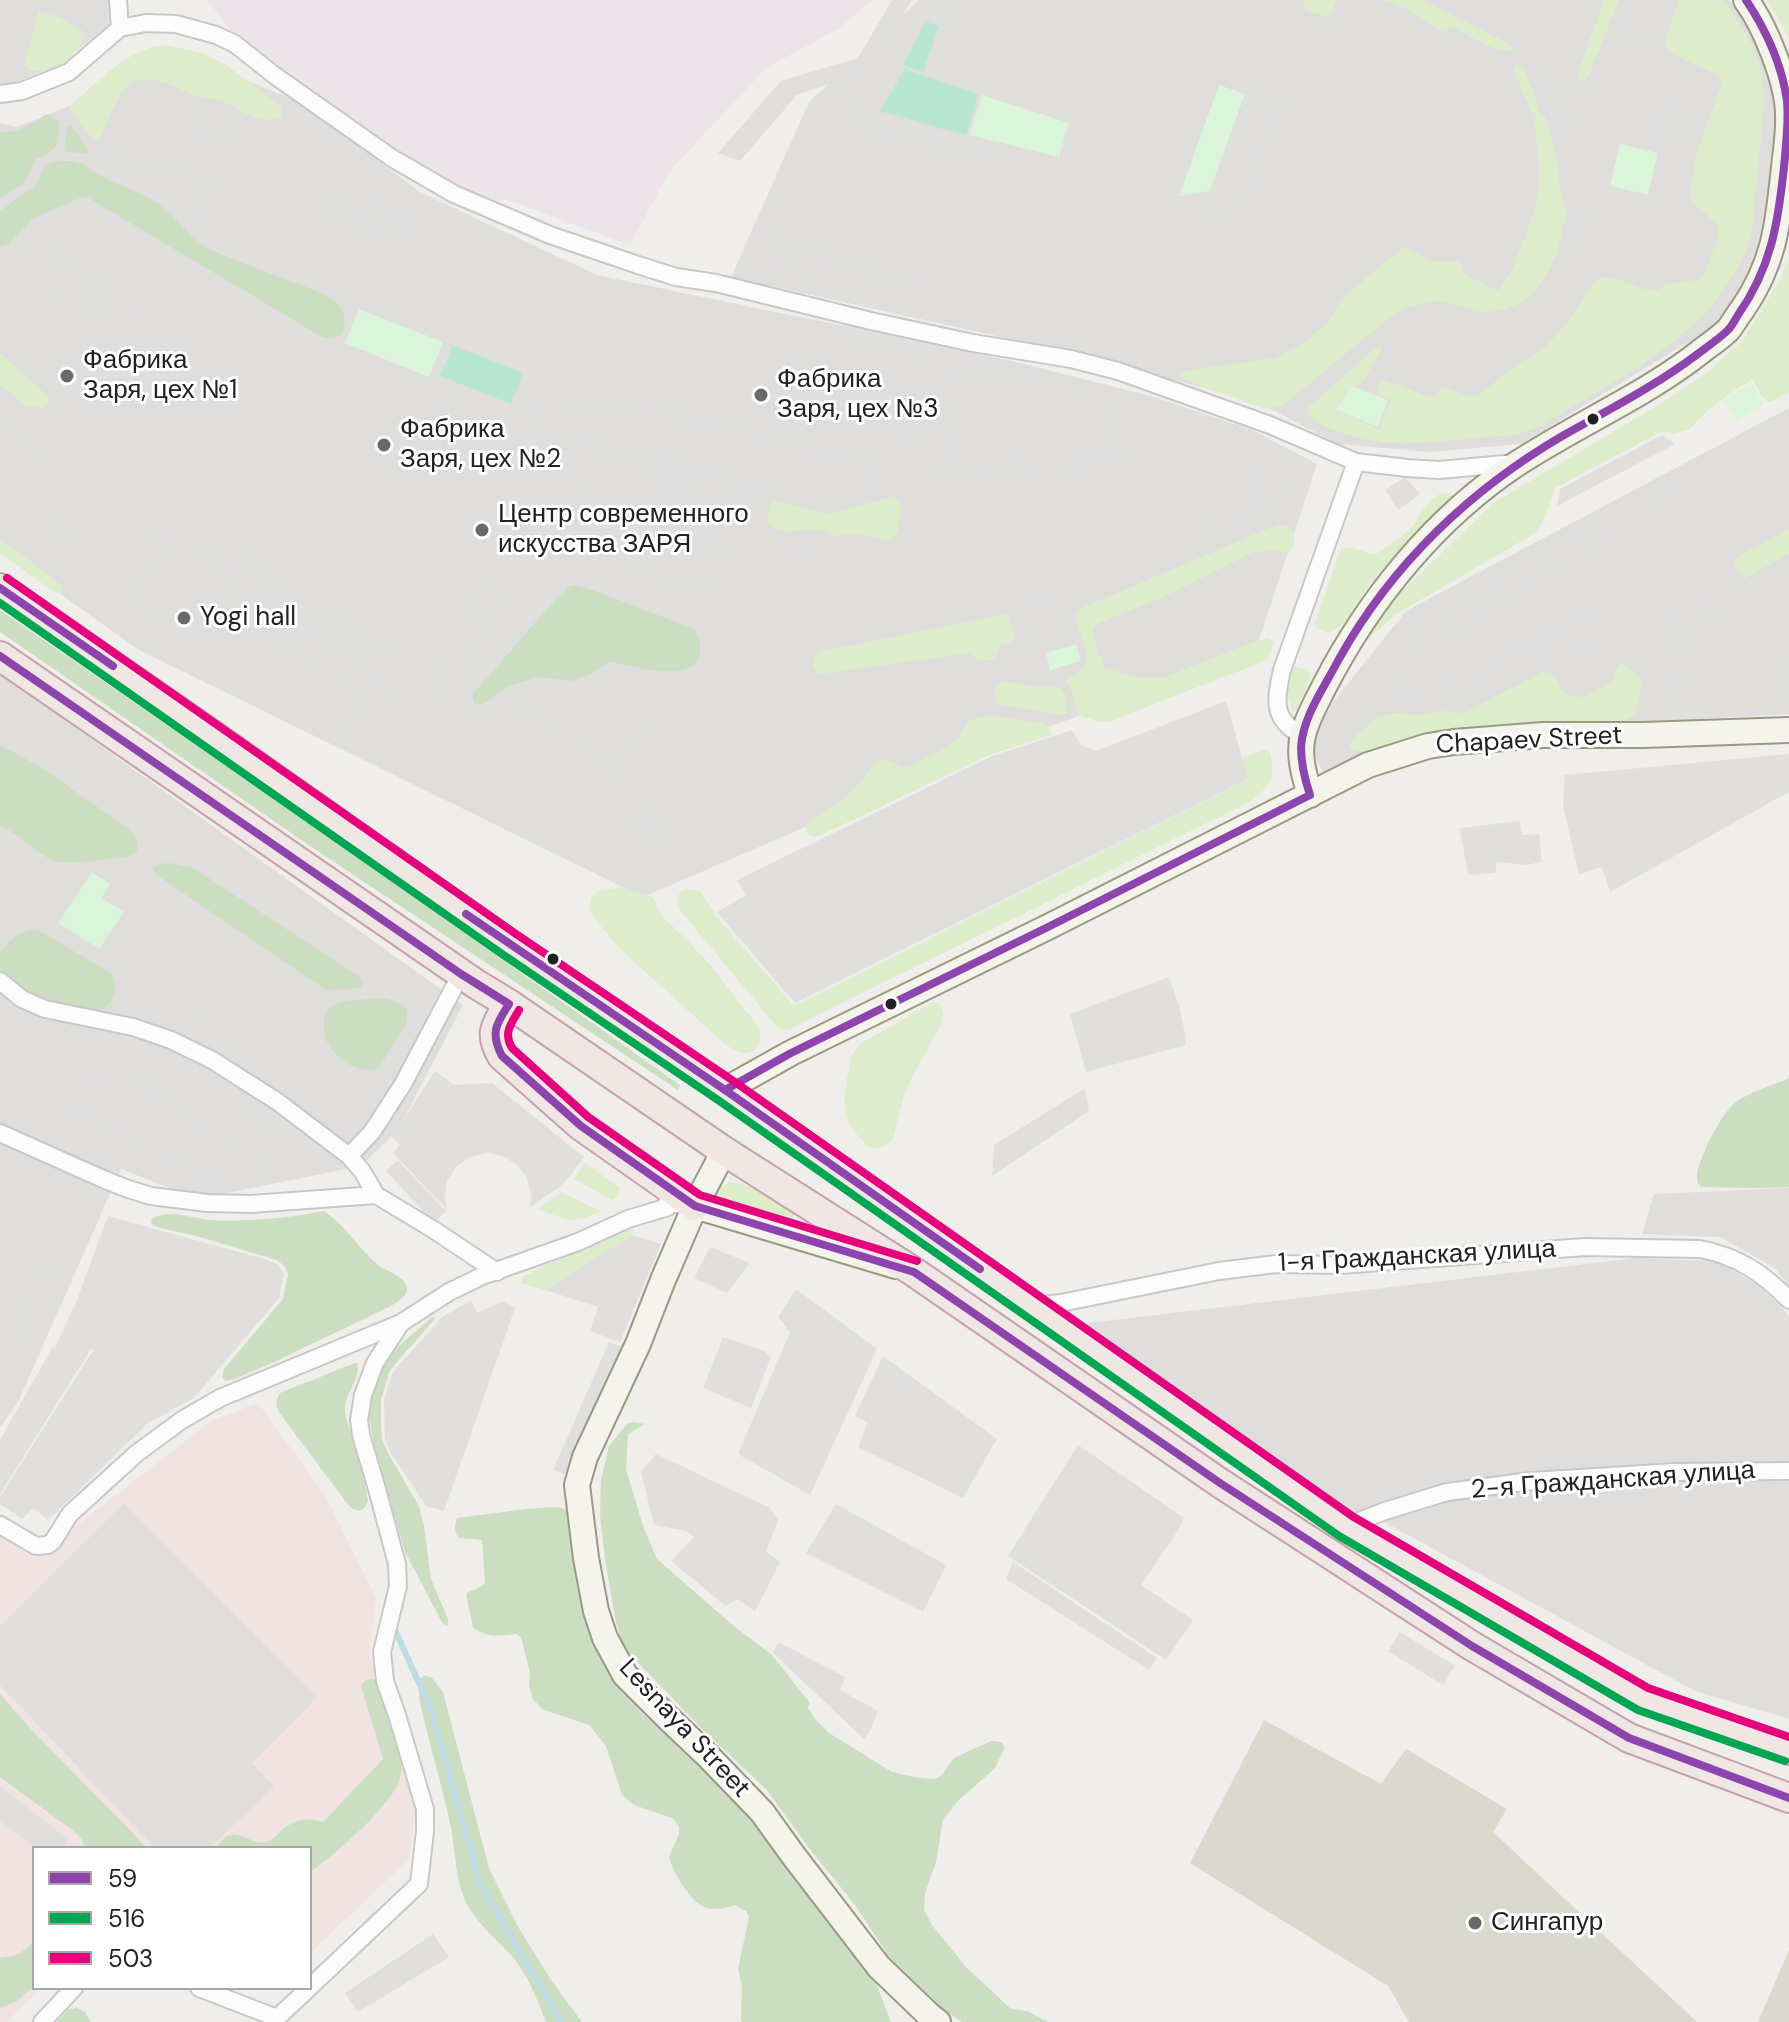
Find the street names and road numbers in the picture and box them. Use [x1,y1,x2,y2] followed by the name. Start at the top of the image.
[1435,721,1623,761] street label: Chapaev Street
[1277,1234,1557,1280] street label: 1-я Гражданская улица
[1470,1456,1756,1506] street label: 2-я Гражданская улица
[612,1653,756,1805] street label: Lesnaya Street

